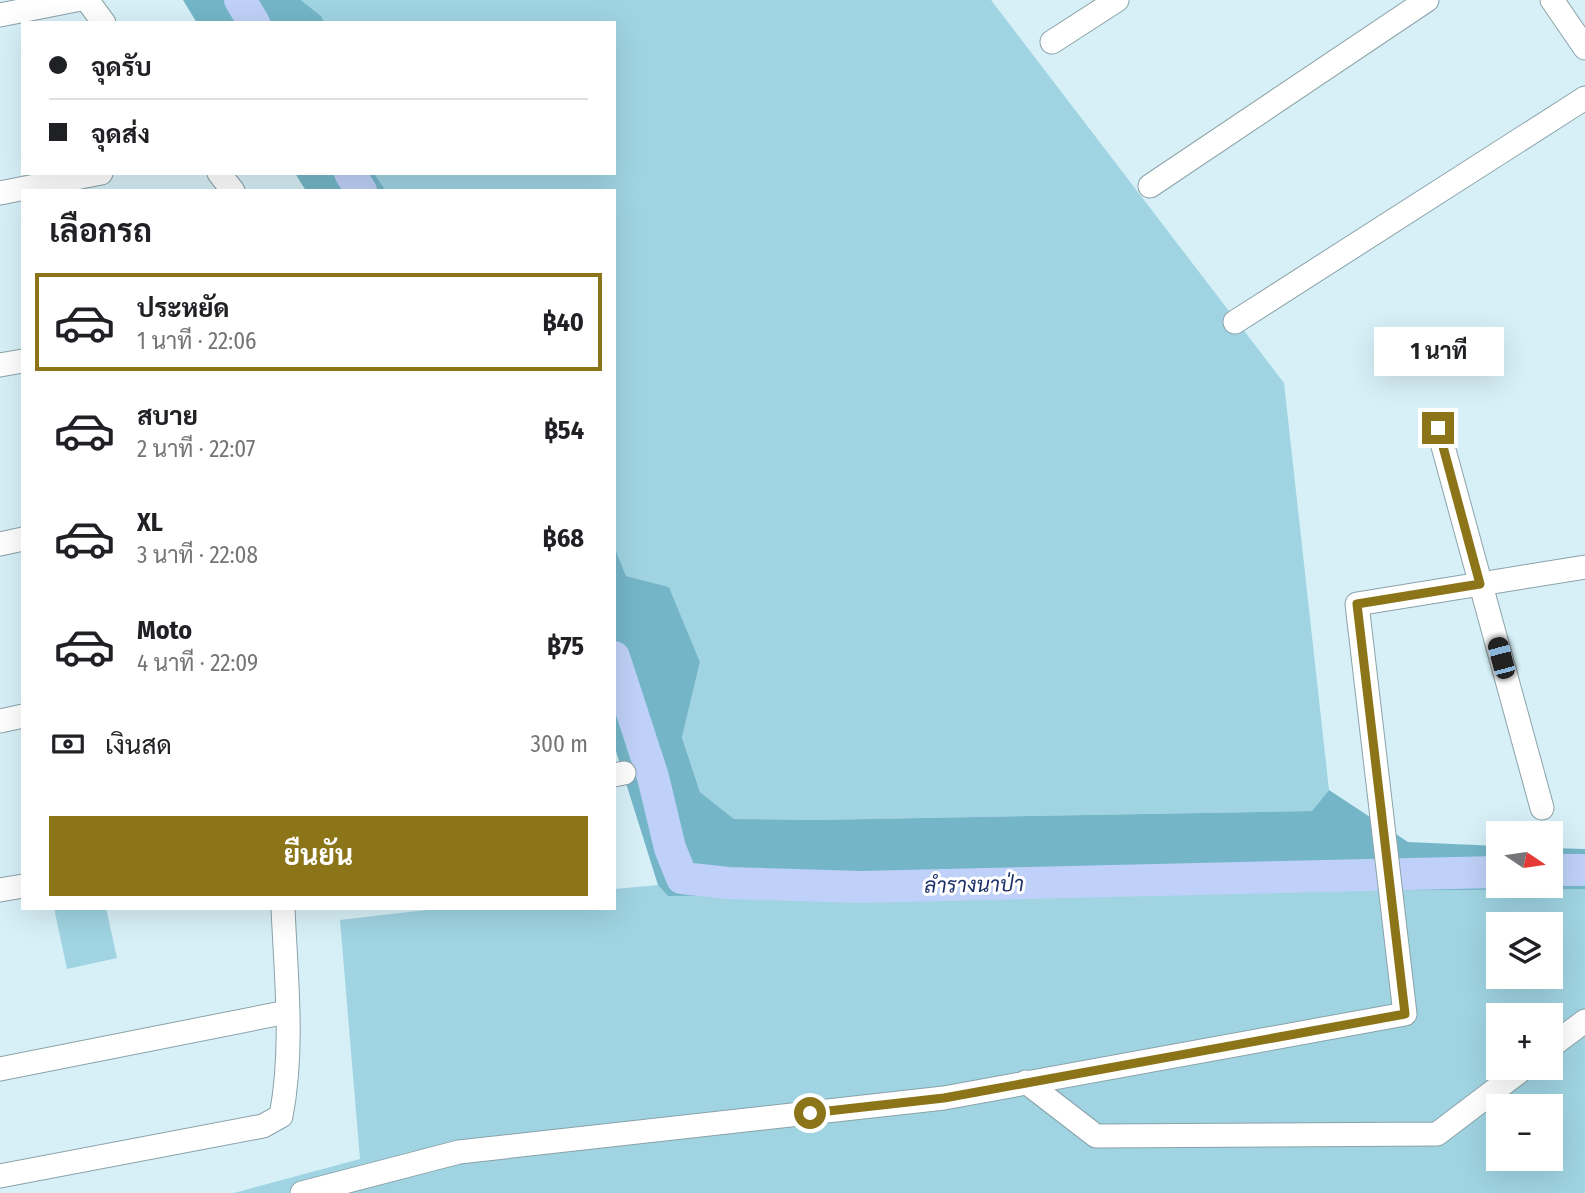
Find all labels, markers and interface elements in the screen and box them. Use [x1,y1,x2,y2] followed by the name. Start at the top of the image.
[91,52,152,83] text: จุดรับ
[91,119,150,150] text: จุดส่ง
[49,212,152,250] text: เลือกรถ
[53,291,116,354] icon: car
[137,293,230,324] text: ประหยัด
[543,307,584,338] text: ฿40
[1373,326,1503,376] callout: 1 นาที
[137,327,257,355] text: 1 นาที · 22:06
[1411,337,1467,365] text: 1 นาที
[53,399,116,462] icon: car
[137,401,198,432] text: สบาย
[1422,412,1454,444] route end
[544,415,584,446] text: ฿54
[137,435,255,463] text: 2 นาที · 22:07
[53,507,116,570] icon: car
[137,507,163,538] text: XL
[543,523,584,554] text: ฿68
[137,541,258,569] text: 3 นาที · 22:08
[53,615,116,678] icon: car
[137,615,192,646] text: Moto
[547,631,584,662] text: ฿75
[1486,635,1517,681] car
[137,649,258,677] text: 4 นาที · 22:09
[49,725,87,763] icon: cash
[105,730,172,761] text: เงินสด
[531,730,588,758] text: 300 m
[49,816,588,896] button: ยืนยัน
[1486,821,1563,898] north arrow
[1486,821,1563,1171] map controls
[924,871,1024,899] water label: ลำรางนาป่า
[1486,912,1563,989] button: layers
[1486,1003,1563,1080] button: +
[1486,1094,1563,1171] button: −
[794,1097,826,1129] route start

